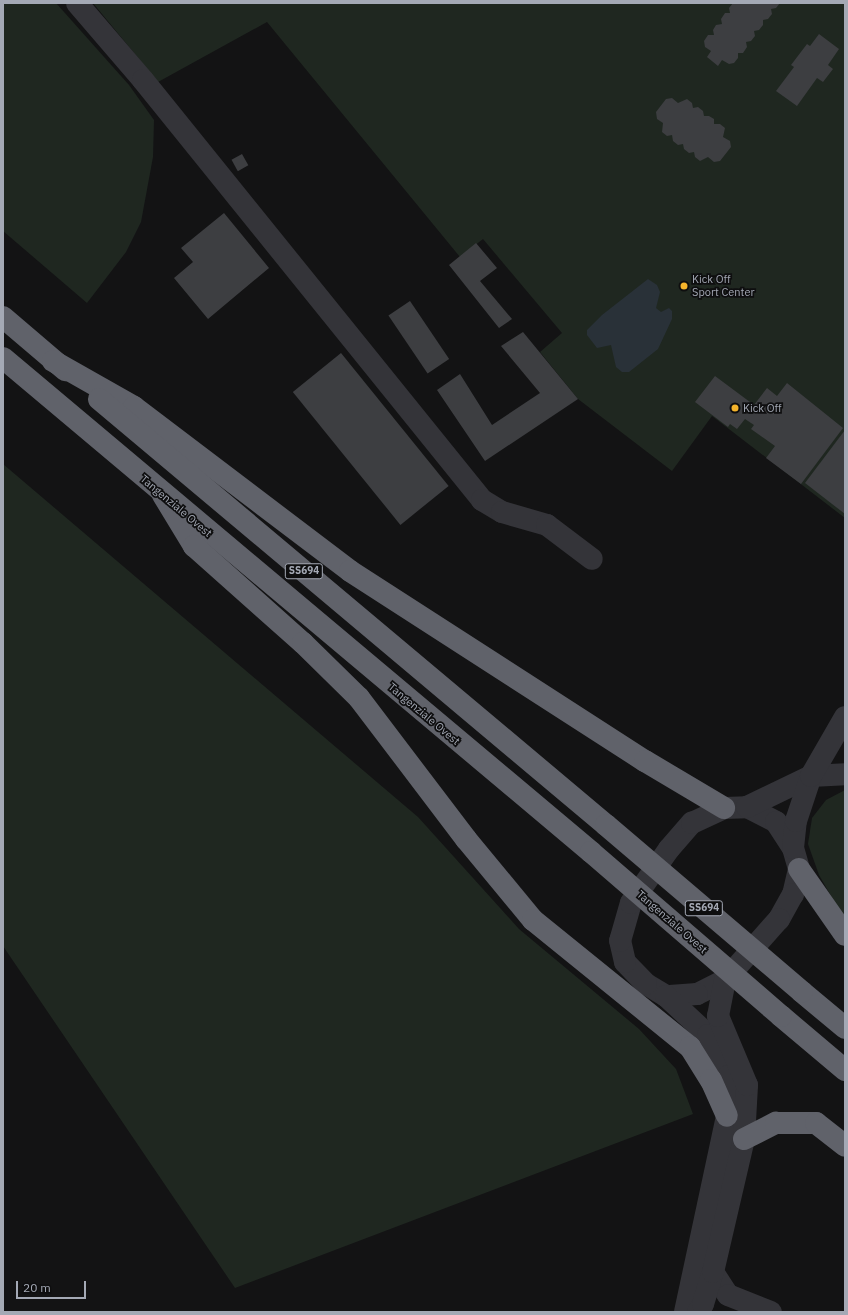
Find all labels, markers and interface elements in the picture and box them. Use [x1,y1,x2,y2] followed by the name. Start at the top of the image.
[692,273,754,299] place label: Kick Off Sport Center
[679,281,689,291] marker: Kick Off Sport Center
[743,401,782,415] place label: Kick Off
[730,403,740,413] marker: Kick Off
[138,472,214,540] street label: Tangenziale Ovest
[284,563,324,579] road number: SS694
[386,680,462,748] street label: Tangenziale Ovest
[634,888,710,956] street label: Tangenziale Ovest
[684,900,724,916] road number: SS694
[18,1273,88,1299] scale bar
[23,1280,51,1295] text: 20 m

